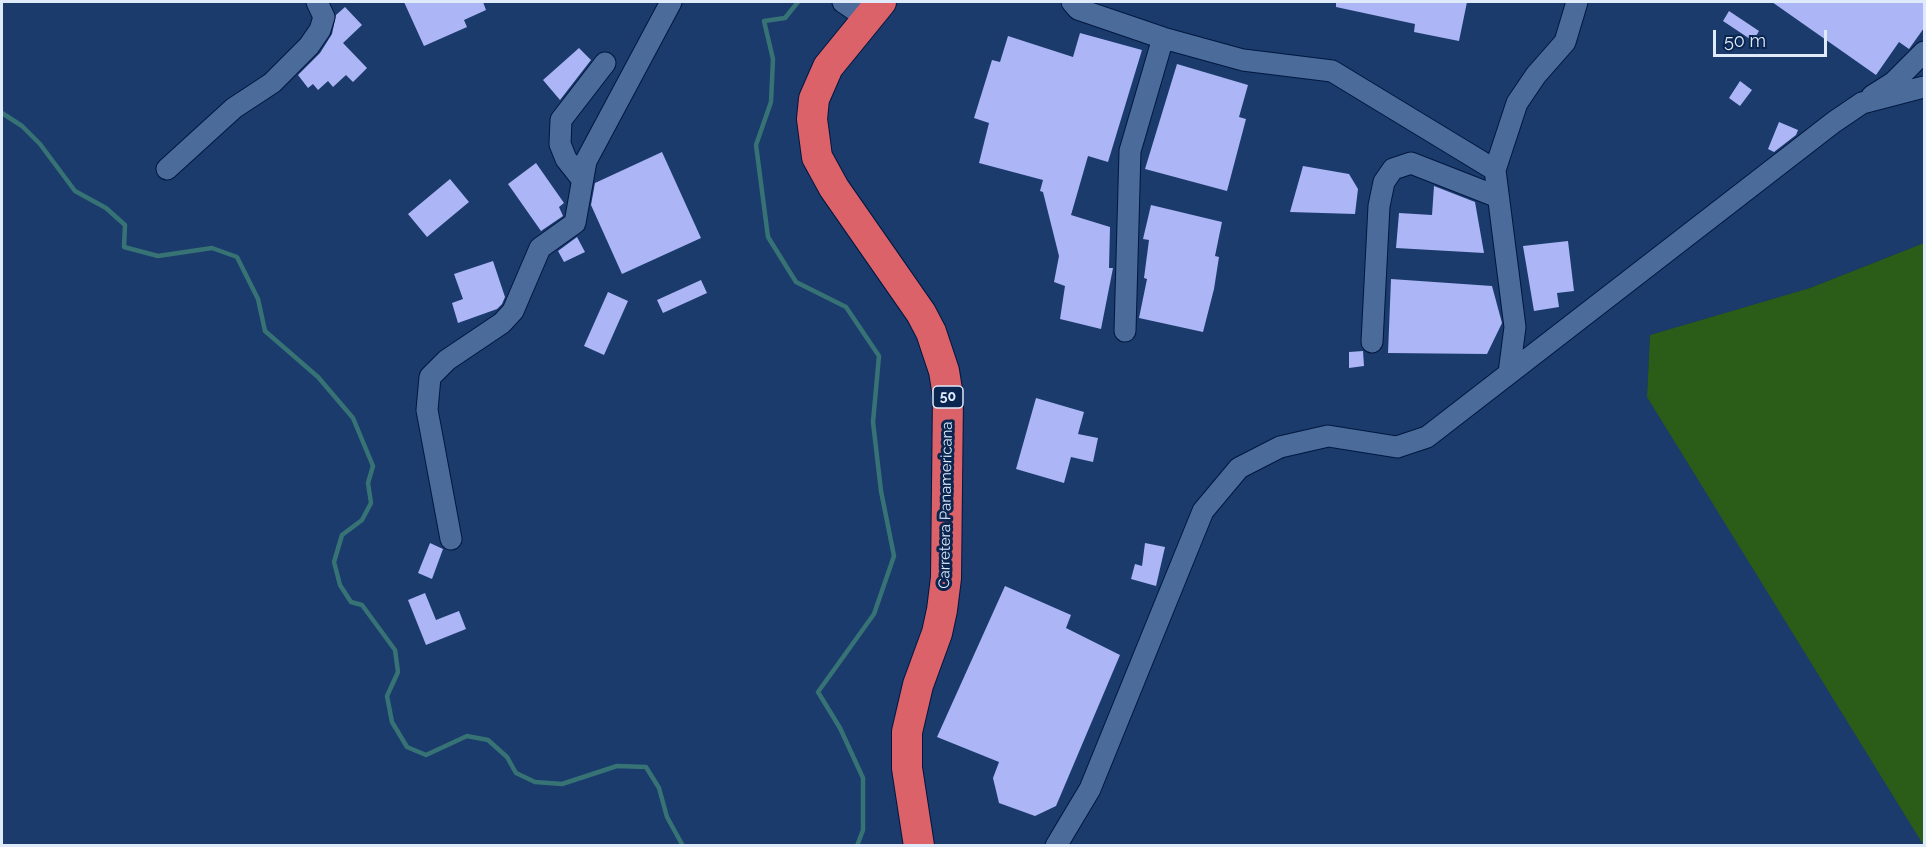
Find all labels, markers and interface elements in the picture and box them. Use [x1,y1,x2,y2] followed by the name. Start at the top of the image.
[1716,18,1830,56] scale bar
[1724,30,1766,51] text: 50 m
[933,386,963,408] road number: 50
[936,421,956,589] street label: Carretera Panamericana

